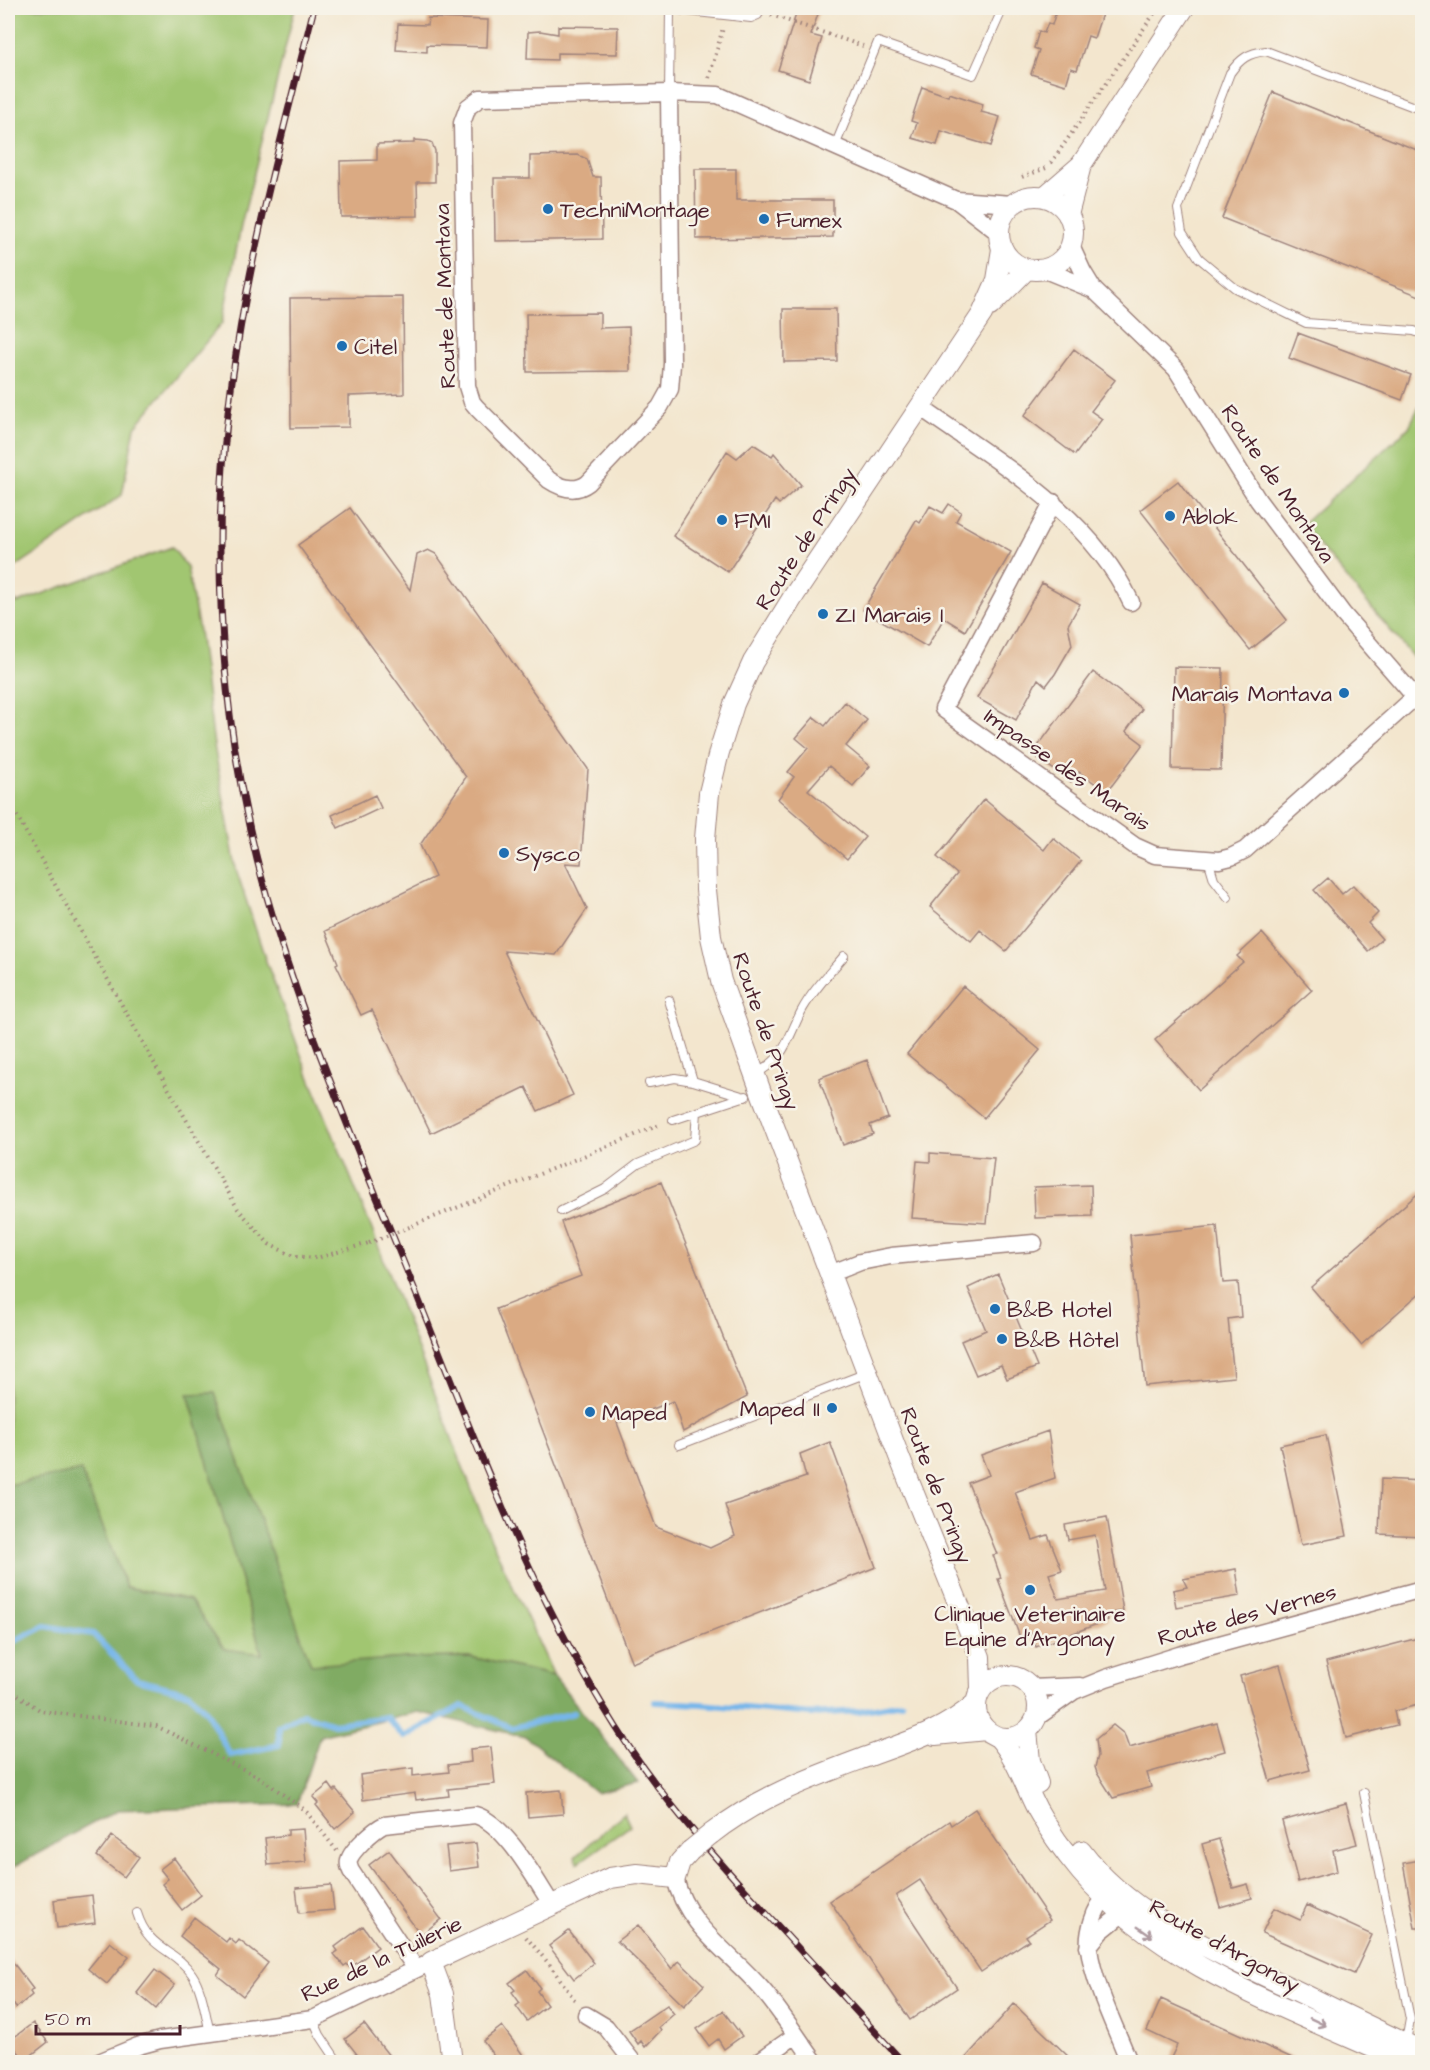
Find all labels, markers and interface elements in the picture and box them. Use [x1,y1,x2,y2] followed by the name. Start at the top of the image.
[560,195,710,227] place label: TechniMontage
[541,202,555,216] marker: TechniMontage
[427,203,464,389] street label: Route de Montava
[776,205,842,236] place label: Fumex
[757,212,771,226] marker: Fumex
[354,332,397,363] place label: Citel
[335,339,349,353] marker: Citel
[1213,398,1342,569] street label: Route de Montava
[748,461,865,617] street label: Route de Pringy
[1182,502,1238,533] place label: Ablok
[734,506,771,537] place label: FMI
[1163,509,1177,523] marker: Ablok
[715,513,729,527] marker: FMI
[835,600,944,631] place label: ZI Marais I
[816,607,830,621] marker: ZI Marais I
[1172,679,1332,710] place label: Marais Montava
[1337,686,1351,700] marker: Marais Montava
[978,701,1157,839] street label: Impasse des Marais
[516,839,580,871] place label: Sysco
[497,846,511,860] marker: Sysco
[723,949,807,1115] street label: Route de Pringy
[1007,1295,1112,1326] place label: B&B Hotel
[988,1302,1002,1316] marker: B&B Hotel
[1014,1325,1119,1356] place label: B&B Hôtel
[995,1332,1009,1346] marker: B&B Hôtel
[740,1394,820,1425] place label: Maped II
[602,1398,667,1429] place label: Maped
[825,1401,839,1415] marker: Maped II
[891,1403,980,1568] street label: Route de Pringy
[583,1405,597,1419] marker: Maped
[1155,1577,1340,1654] street label: Route des Vernes
[1023,1583,1037,1597] marker: Clinique Veterinaire Equine d'Argonay
[934,1599,1126,1656] place label: Clinique Veterinaire Equine d'Argonay
[1143,1892,1305,2001] street label: Route d'Argonay
[296,1909,467,2010] street label: Rue de la Tuilerie
[1137,1926,1153,1938] one-way arrow
[36,1998,180,2036] scale bar
[45,2007,90,2032] text: 50 m
[1308,2017,1326,2029] one-way arrow

